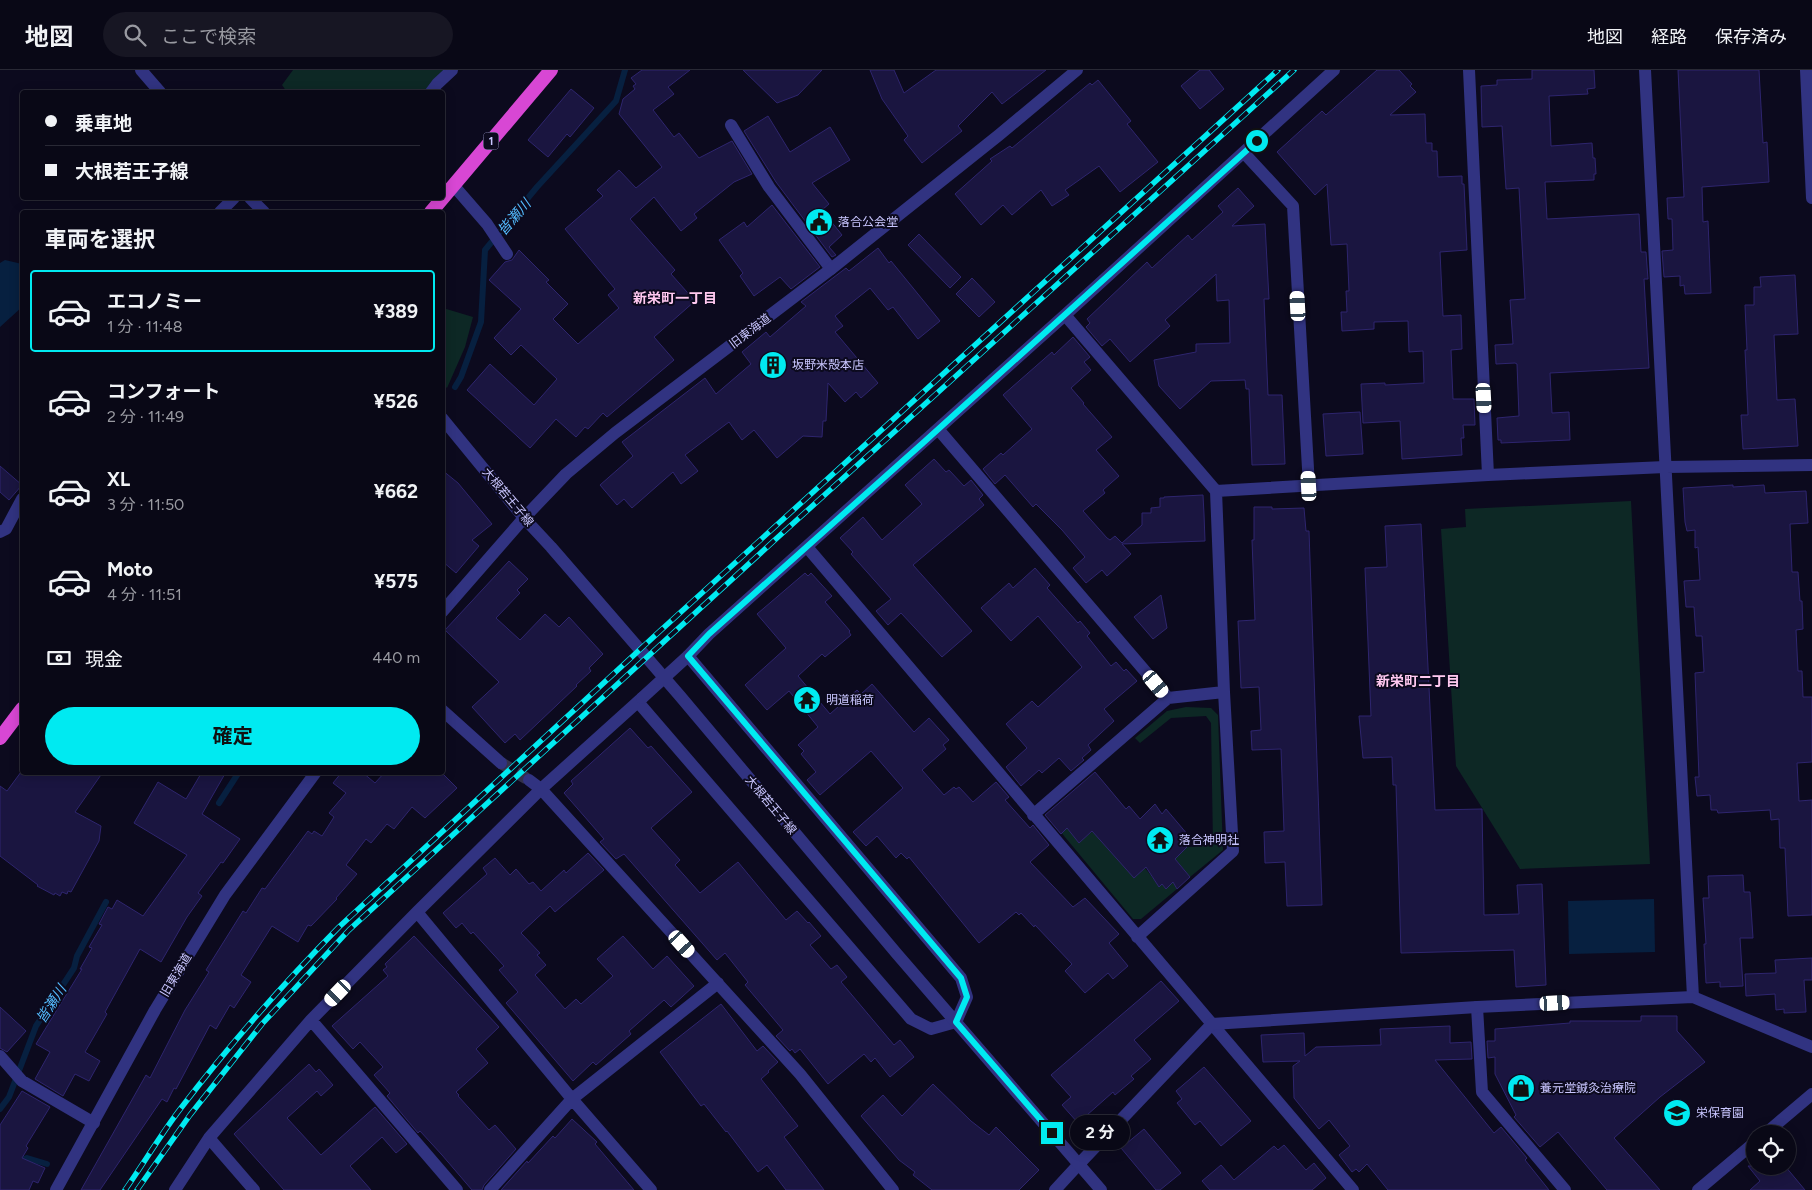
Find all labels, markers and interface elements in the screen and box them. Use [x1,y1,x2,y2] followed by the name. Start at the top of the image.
[103,12,453,57] search box
[121,21,149,49] icon: search
[25,22,73,51] text: 地図
[161,25,256,48] text: ここで検索
[1587,26,1623,48] text: 地図
[1651,26,1687,48] text: 経路
[1715,26,1787,48] text: 保存済み
[75,112,132,135] text: 乗車地
[1246,130,1268,152] route start
[484,132,498,150] road number: 1
[75,160,189,183] text: 大根若王子線
[494,194,536,239] water label: 皆瀬川
[804,207,834,237] public building icon: 落合公会堂
[838,215,898,229] place label: 落合公会堂
[45,226,155,253] text: 車両を選択
[47,289,92,334] icon: car
[107,290,202,313] text: エコノミー
[633,290,717,307] district label: 新栄町一丁目
[1289,291,1306,321] car
[373,300,418,323] text: ¥389
[727,311,773,351] street label: 旧東海道
[107,317,183,336] text: 1 分 · 11:48
[758,350,788,380] building icon: 坂野米殻本店
[792,358,864,372] place label: 坂野米殻本店
[47,379,92,424] icon: car
[107,380,220,403] text: コンフォート
[1475,383,1492,413] car
[374,390,418,413] text: ¥526
[107,407,184,426] text: 2 分 · 11:49
[479,465,537,529] street label: 大根若王子線
[107,468,130,491] text: XL
[47,469,92,514] icon: car
[1300,471,1317,501] car
[374,480,418,503] text: ¥662
[107,495,184,514] text: 3 分 · 11:50
[107,558,153,581] text: Moto
[47,559,92,604] icon: car
[374,570,418,593] text: ¥575
[107,585,182,604] text: 4 分 · 11:51
[45,644,73,672] icon: cash
[85,648,123,671] text: 現金
[372,648,420,667] text: 440 m
[1140,668,1171,700] car
[1376,673,1460,690] district label: 新栄町二丁目
[792,685,822,715] temple icon: 明道稲荷
[826,693,874,707] place label: 明道稲荷
[45,707,420,765] button: 確定
[742,773,800,837] street label: 大根若王子線
[1145,825,1175,855] temple icon: 落合神明社
[1179,833,1239,847] place label: 落合神明社
[666,928,697,960] car
[158,951,194,999] street label: 旧東海道
[322,977,353,1009] car
[33,980,71,1027] water label: 皆瀬川
[1539,995,1570,1011] car
[1506,1073,1536,1103] shop icon: 養元堂鍼灸治療院
[1540,1081,1636,1095] place label: 養元堂鍼灸治療院
[1662,1098,1692,1128] school or university icon: 栄保育園
[1696,1106,1744,1120] place label: 栄保育園
[1070,1116,1130,1150] callout: 2 分
[1041,1122,1063,1144] route end
[1085,1123,1115,1142] text: 2 分
[1746,1125,1796,1175] map controls
[1746,1125,1796,1175] button: locate

